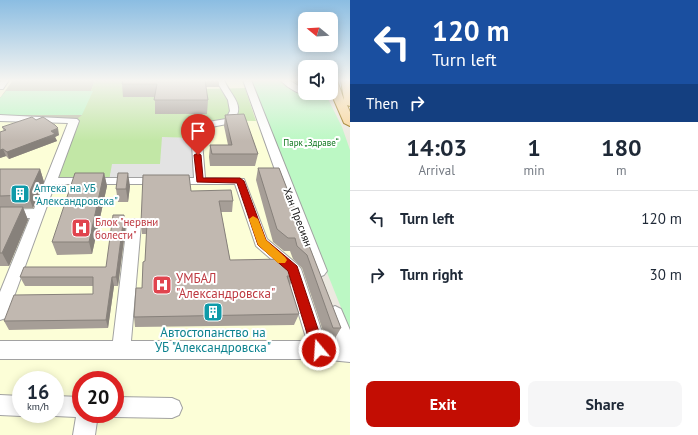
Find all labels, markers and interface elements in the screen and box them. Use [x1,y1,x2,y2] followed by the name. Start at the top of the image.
[298,12,338,52] north arrow
[298,12,338,100] map controls
[432,12,509,49] text: 120 m
[366,16,418,68] icon: left
[432,48,497,71] text: Turn left
[298,60,338,100] button: sound
[406,92,428,114] icon: right
[366,94,398,113] text: Then
[181,114,215,155] pin
[187,120,209,142] icon: arrive
[406,132,467,163] text: 14:03
[527,132,541,163] text: 1
[601,132,642,163] text: 180
[283,137,339,148] park label: Парк „Здраве“
[419,162,455,179] text: Arrival
[523,162,545,179] text: min
[616,162,627,179] text: m
[34,181,118,208] place label: Аптека на УБ "Александровска"
[9,183,31,205] building icon: Аптека на УБ "Александровска"
[280,186,316,248] street label: Хан Пресиян
[366,208,388,230] icon: left
[400,209,454,228] text: Turn left
[641,209,682,228] text: 120 m
[95,215,158,242] place label: Блок "нервни болести"
[70,217,92,239] hospital icon: Блок "нервни болести"
[366,264,388,286] icon: right
[400,265,463,284] text: Turn right
[649,265,682,284] text: 30 m
[176,270,275,302] place label: УМБАЛ "Александровска"
[151,274,173,296] hospital icon: УМБАЛ "Александровска"
[202,301,224,323] building icon: Автостопанство на УБ "Александровска"
[155,324,271,356] place label: Автостопанство на УБ "Александровска"
[298,329,340,371] position arrow
[72,371,124,423] speed limit sign: 20
[27,379,49,405] text: 16
[366,381,520,427] button: Exit
[528,381,682,427] button: Share
[27,400,49,413] text: km/h

